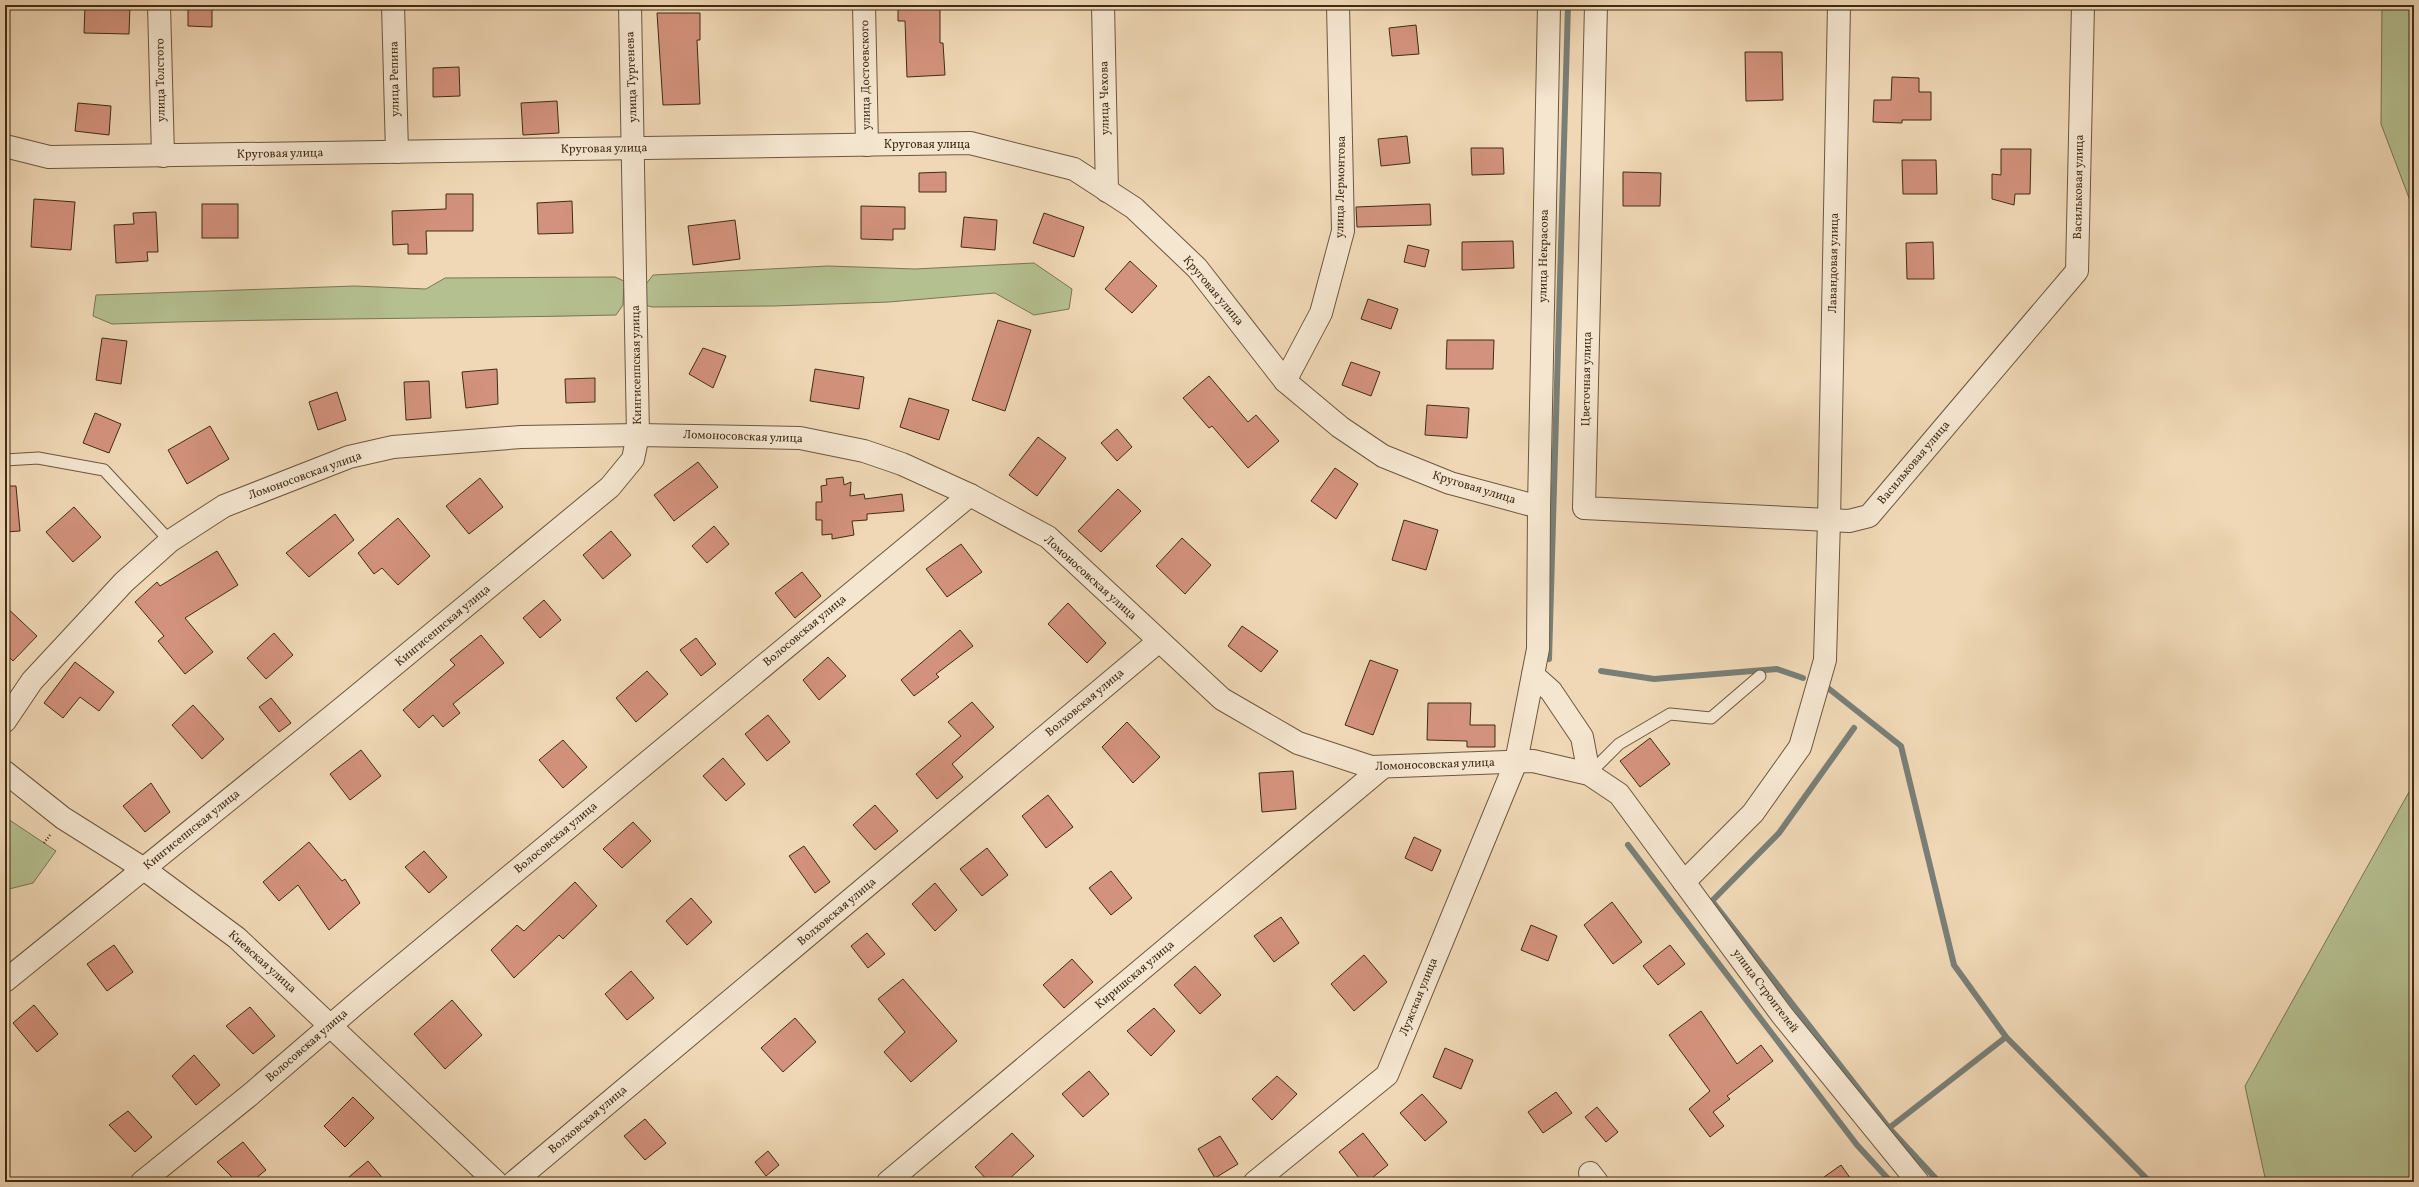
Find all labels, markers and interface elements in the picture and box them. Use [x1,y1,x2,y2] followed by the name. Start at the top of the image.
[857,20,875,130] street label: улица Достоевского
[622,31,642,123] street label: улица Тургенева
[152,38,170,122] street label: улица Толстого
[386,41,404,117] street label: улица Репина
[1096,61,1114,135] street label: улица Чехова
[2070,134,2088,240] street label: Васильковая улица
[1332,136,1350,238] street label: улица Лермонтова
[884,137,970,153] street label: Круговая улица
[561,140,647,158] street label: Круговая улица
[237,145,323,163] street label: Круговая улица
[1535,209,1553,303] street label: улица Некрасова
[1825,213,1843,313] street label: Лавандовая улица
[1179,253,1247,329] street label: Круговая улица
[628,305,646,425] street label: Кингисеппская улица
[1578,331,1596,427] street label: Цветочная улица
[1874,418,1954,508] street label: Васильковая улица
[683,427,803,447] street label: Ломоносовская улица
[246,448,364,504] street label: Ломоносовская улица
[1430,468,1518,508] street label: Круговая улица
[1040,532,1140,624] street label: Ломоносовская улица
[392,581,494,671] street label: Кингисеппская улица
[760,591,850,671] street label: Волосовская улица
[1042,665,1128,741] street label: Волховская улица
[1375,755,1495,775] street label: Ломоносовская улица
[140,786,244,874] street label: Кингисеппская улица
[511,798,601,878] street label: Волосовская улица
[794,874,880,950] street label: Волховская улица
[224,927,300,997] street label: Киевская улица
[1092,937,1178,1013] street label: Киришская улица
[1728,946,1802,1036] street label: улица Строителей
[1396,955,1442,1038] street label: Лужская улица
[262,1006,352,1086] street label: Волосовская улица
[545,1082,631,1158] street label: Волховская улица

